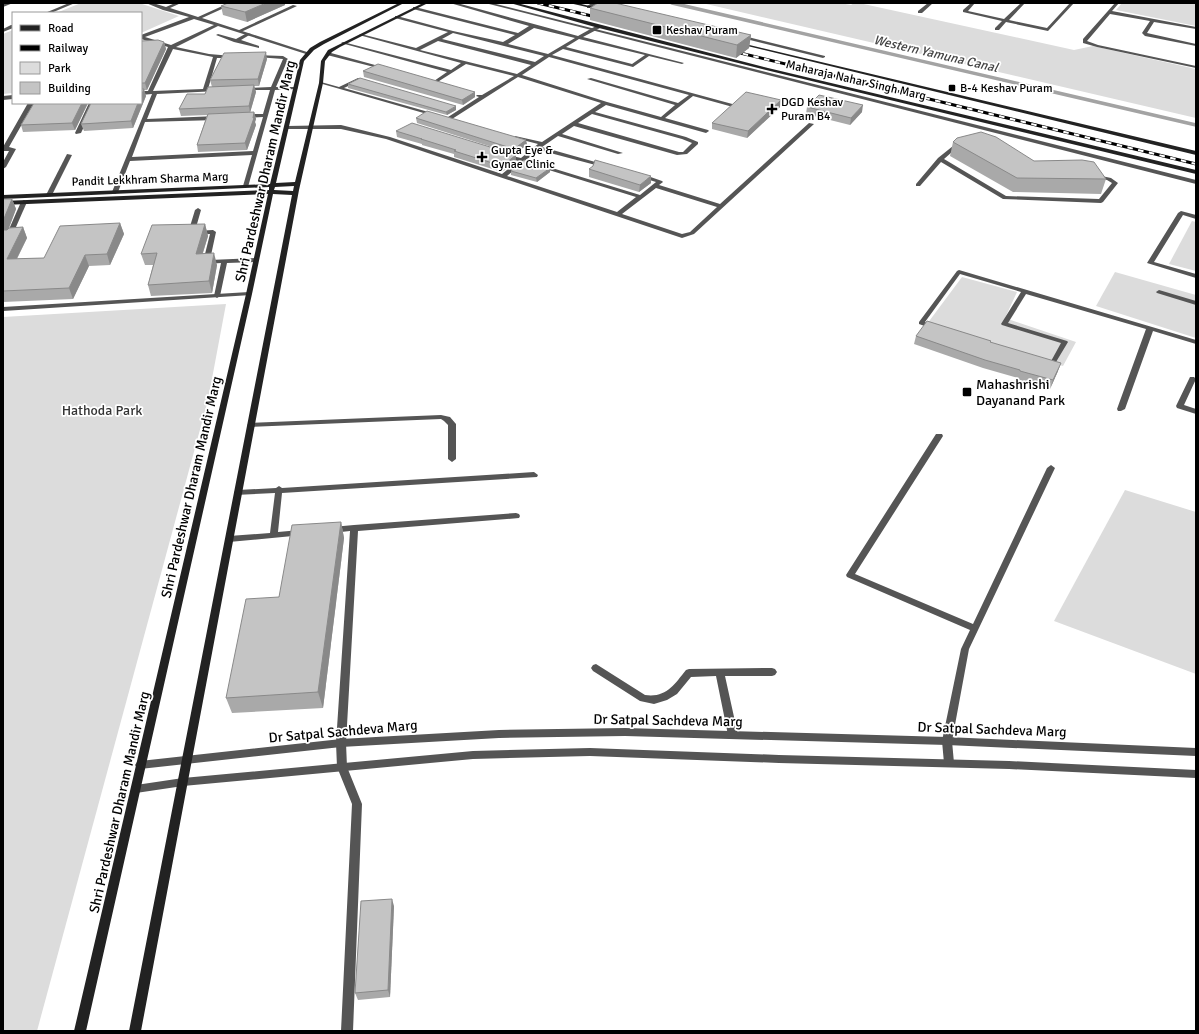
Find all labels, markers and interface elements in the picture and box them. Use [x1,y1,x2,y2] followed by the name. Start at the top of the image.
[12,12,142,104] legend
[48,21,74,36] text: Road
[666,23,738,38] place label: Keshav Puram
[651,24,663,36] marker: Keshav Puram
[872,32,1001,76] water label: Western Yamuna Canal
[48,41,88,56] text: Railway
[784,57,927,104] street label: Maharaja Nahar Singh Marg
[232,59,299,284] street label: Shri Pardeshwar Dharam Mandir Marg
[48,61,71,76] text: Park
[48,81,91,96] text: Building
[960,81,1053,96] place label: B-4 Keshav Puram
[947,83,957,93] marker: B-4 Keshav Puram
[781,95,844,124] place label: DGD Keshav Puram B4
[766,103,778,115] marker: DGD Keshav Puram B4
[491,143,555,172] place label: Gupta Eye & Gynae Clinic
[476,151,488,163] marker: Gupta Eye & Gynae Clinic
[71,169,229,190] street label: Pandit Lekkhram Sharma Marg
[158,375,225,600] street label: Shri Pardeshwar Dharam Mandir Marg
[976,376,1065,409] place label: Mahashrishi Dayanand Park
[961,386,973,398] marker: Mahashrishi Dayanand Park
[62,402,142,419] park label: Hathoda Park
[86,690,153,915] street label: Shri Pardeshwar Dharam Mandir Marg
[593,711,743,730] street label: Dr Satpal Sachdeva Marg
[268,717,418,746] street label: Dr Satpal Sachdeva Marg
[917,718,1067,741] street label: Dr Satpal Sachdeva Marg

